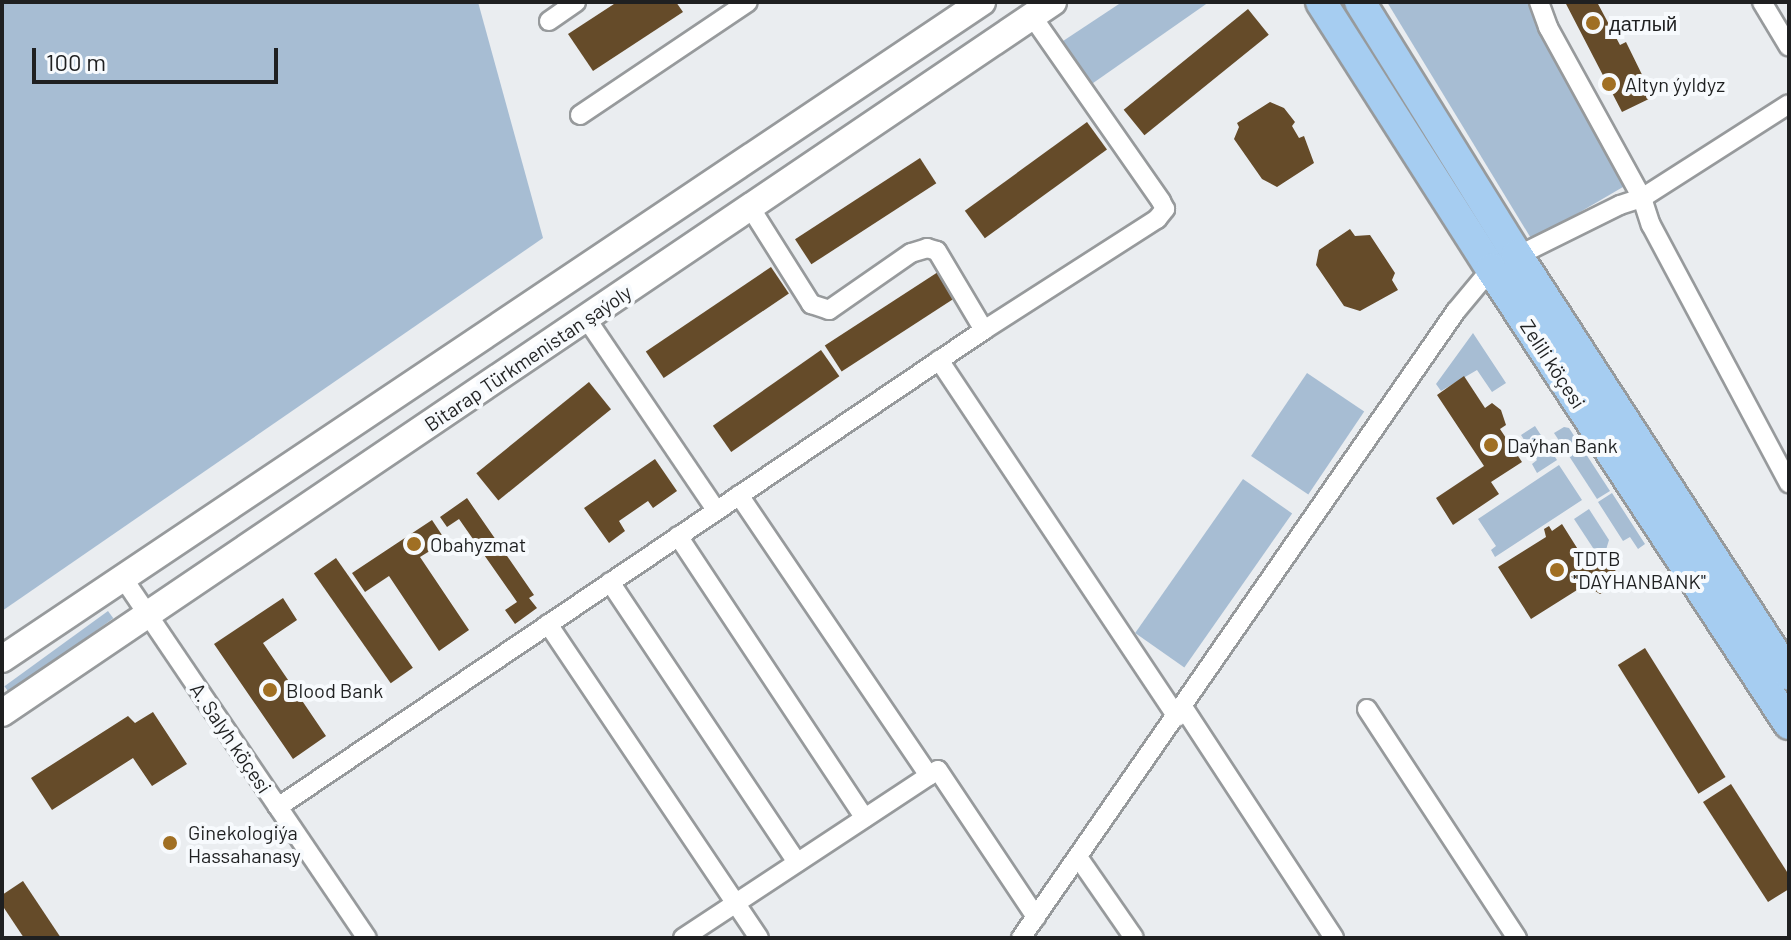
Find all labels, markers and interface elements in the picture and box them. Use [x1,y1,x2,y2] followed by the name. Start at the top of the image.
[1609,11,1677,35] place label: датлый
[1584,14,1602,32] marker: датлый
[36,32,282,82] scale bar
[46,47,106,76] text: 100 m
[1625,72,1725,96] place label: Altyn ýyldyz
[1600,75,1618,93] marker: Altyn ýyldyz
[420,280,636,436] street label: Bitarap Türkmenistan şaýoly
[1515,315,1591,413] street label: Zelili köçesi
[1507,433,1618,457] place label: Daýhan Bank
[1482,436,1500,454] marker: Daýhan Bank
[430,532,526,556] place label: Obahyzmat
[405,535,423,553] marker: Obahyzmat
[1573,546,1706,593] place label: TDTB "DAYHANBANK"
[1548,561,1566,579] marker: TDTB "DAYHANBANK"
[185,678,277,798] street label: A. Salyh köçesi
[286,678,383,702] place label: Blood Bank
[261,681,279,699] marker: Blood Bank
[188,820,301,867] place label: Ginekologiýa Hassahanasy
[159,832,181,854] marker: Ginekologiýa Hassahanasy

